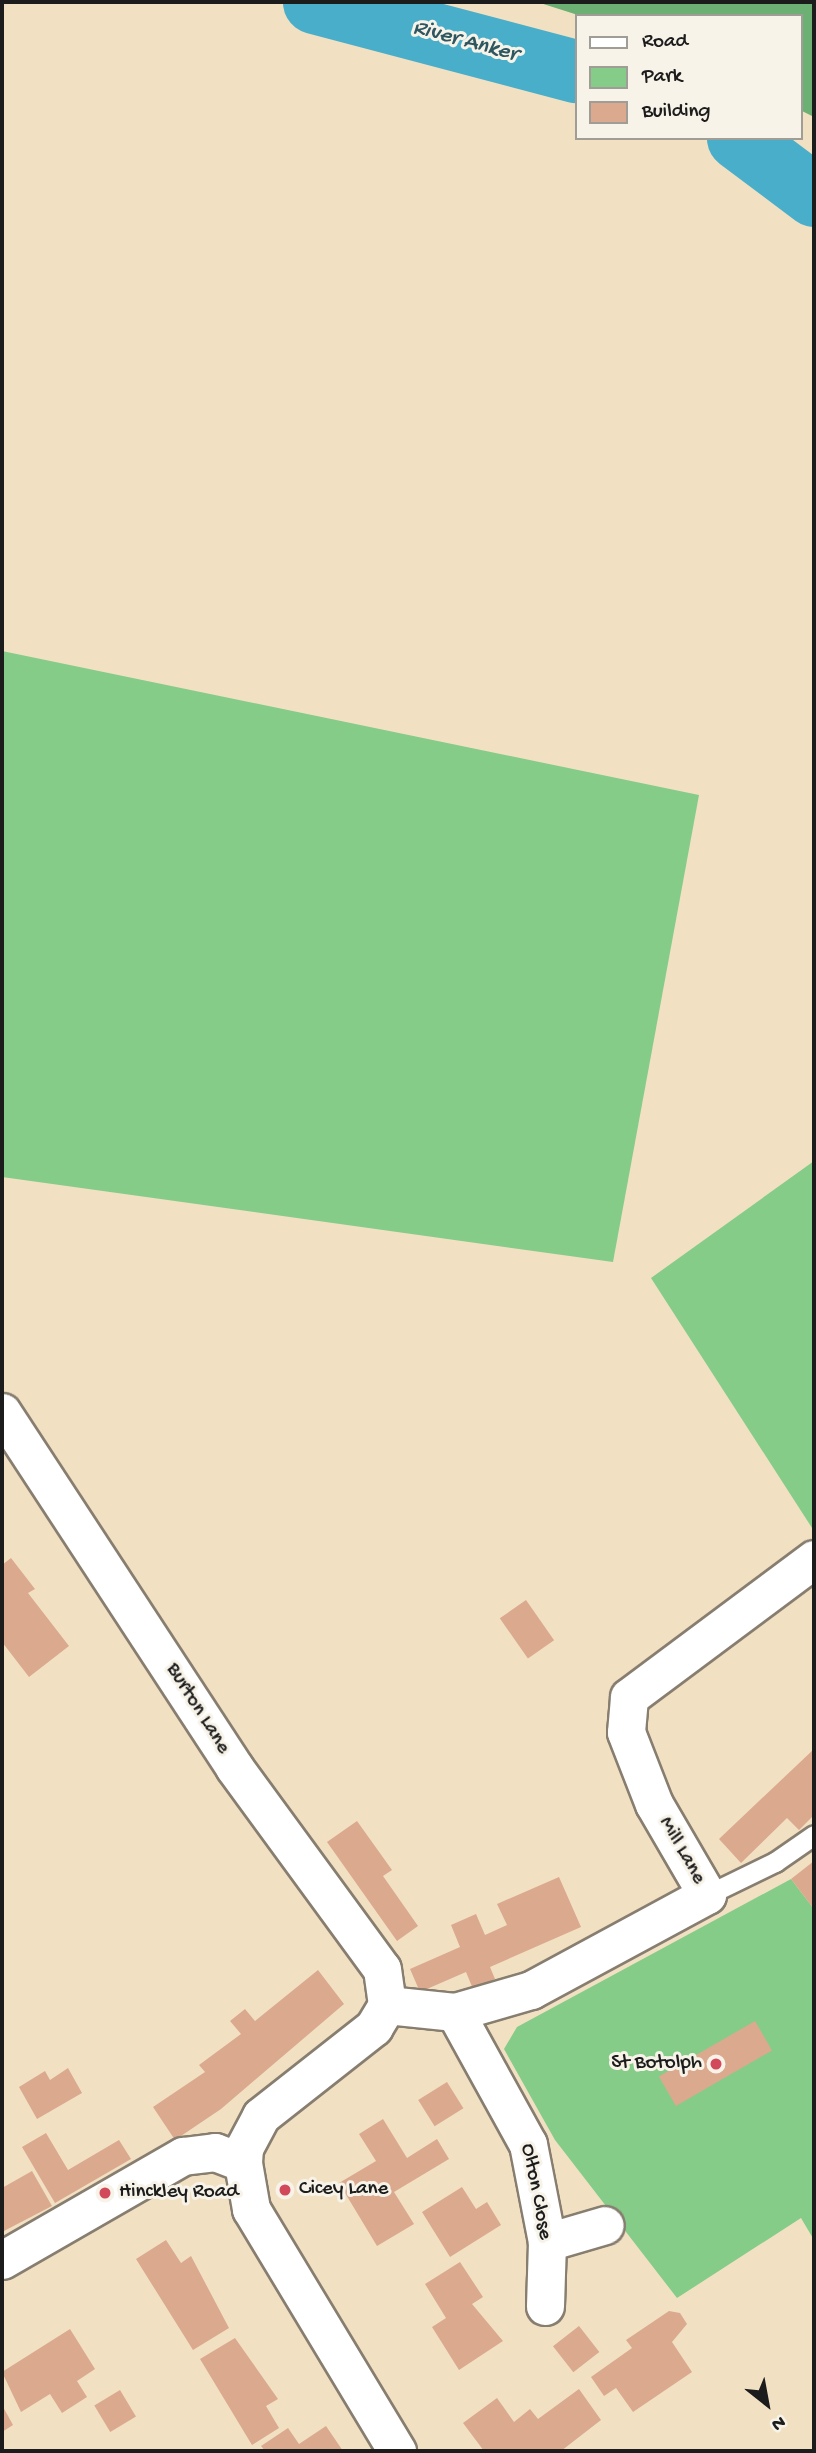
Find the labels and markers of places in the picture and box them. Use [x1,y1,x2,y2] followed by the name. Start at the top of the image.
[611,2051,702,2077] place label: St Botolph
[708,2056,724,2072] marker: St Botolph
[299,2177,388,2203] place label: Cicey Lane
[119,2180,239,2206] place label: Hinckley Road
[277,2182,293,2198] marker: Cicey Lane
[97,2185,113,2201] marker: Hinckley Road

